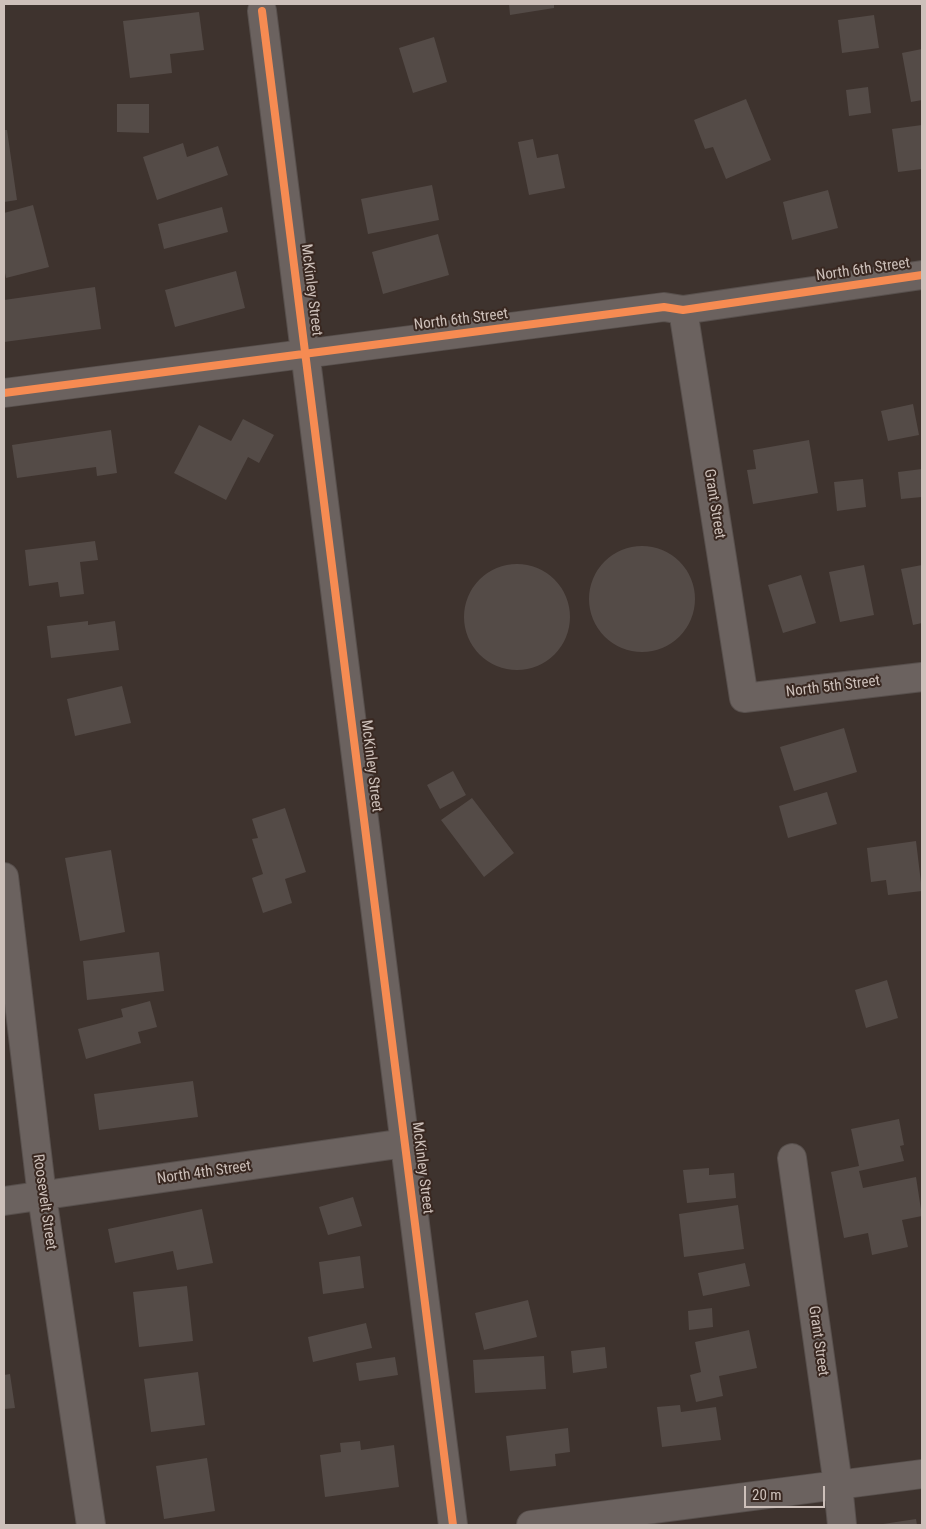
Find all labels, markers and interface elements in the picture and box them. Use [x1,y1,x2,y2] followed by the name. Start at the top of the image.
[296,243,326,337] street label: McKinley Street
[815,255,911,285] street label: North 6th Street
[413,305,509,335] street label: North 6th Street
[700,468,728,540] street label: Grant Street
[785,672,881,702] street label: North 5th Street
[356,719,386,813] street label: McKinley Street
[407,1121,437,1215] street label: McKinley Street
[28,1153,60,1251] street label: Roosevelt Street
[156,1158,252,1188] street label: North 4th Street
[804,1305,832,1377] street label: Grant Street
[746,1476,827,1508] scale bar
[752,1486,782,1504] text: 20 m

